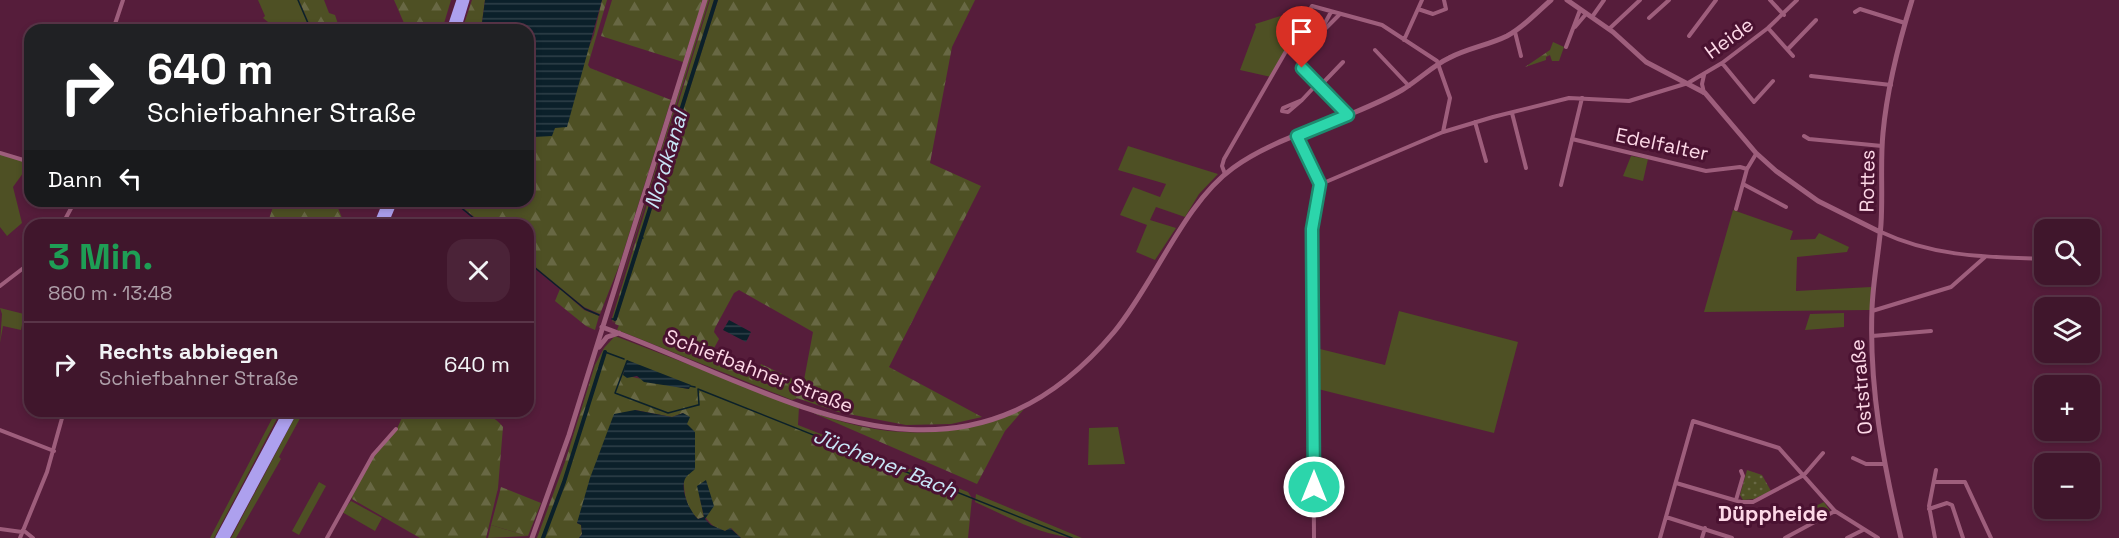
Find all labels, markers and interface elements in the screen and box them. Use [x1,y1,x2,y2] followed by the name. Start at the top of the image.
[1276,6,1327,68] pin
[1699,11,1759,65] street label: Heide
[1285,15,1318,48] icon: arrive
[147,43,273,96] text: 640 m
[48,48,126,126] icon: right
[147,95,417,130] text: Schiefbahner Straße
[638,105,694,212] water label: Nordkanal
[1613,121,1711,167] street label: Edelfalter
[1853,149,1881,213] street label: Rottes
[114,162,147,195] icon: left
[48,165,102,193] text: Dann
[2034,219,2100,519] map controls
[2034,219,2100,285] button: search
[48,234,153,280] text: 3 Min.
[447,239,510,302] button: close
[48,280,172,306] text: 860 m · 13:48
[2034,297,2100,363] button: layers
[661,323,857,419] street label: Schiefbahner Straße
[99,337,279,365] text: Rechts abbiegen
[1844,338,1878,436] street label: Oststraße
[48,348,81,381] icon: right
[444,350,510,378] text: 640 m
[99,365,299,391] text: Schiefbahner Straße
[2034,375,2100,441] button: +
[809,421,962,504] water label: Jüchener Bach
[2034,453,2100,519] button: −
[1282,455,1346,519] position arrow
[1718,500,1828,527] district label: Düppheide

